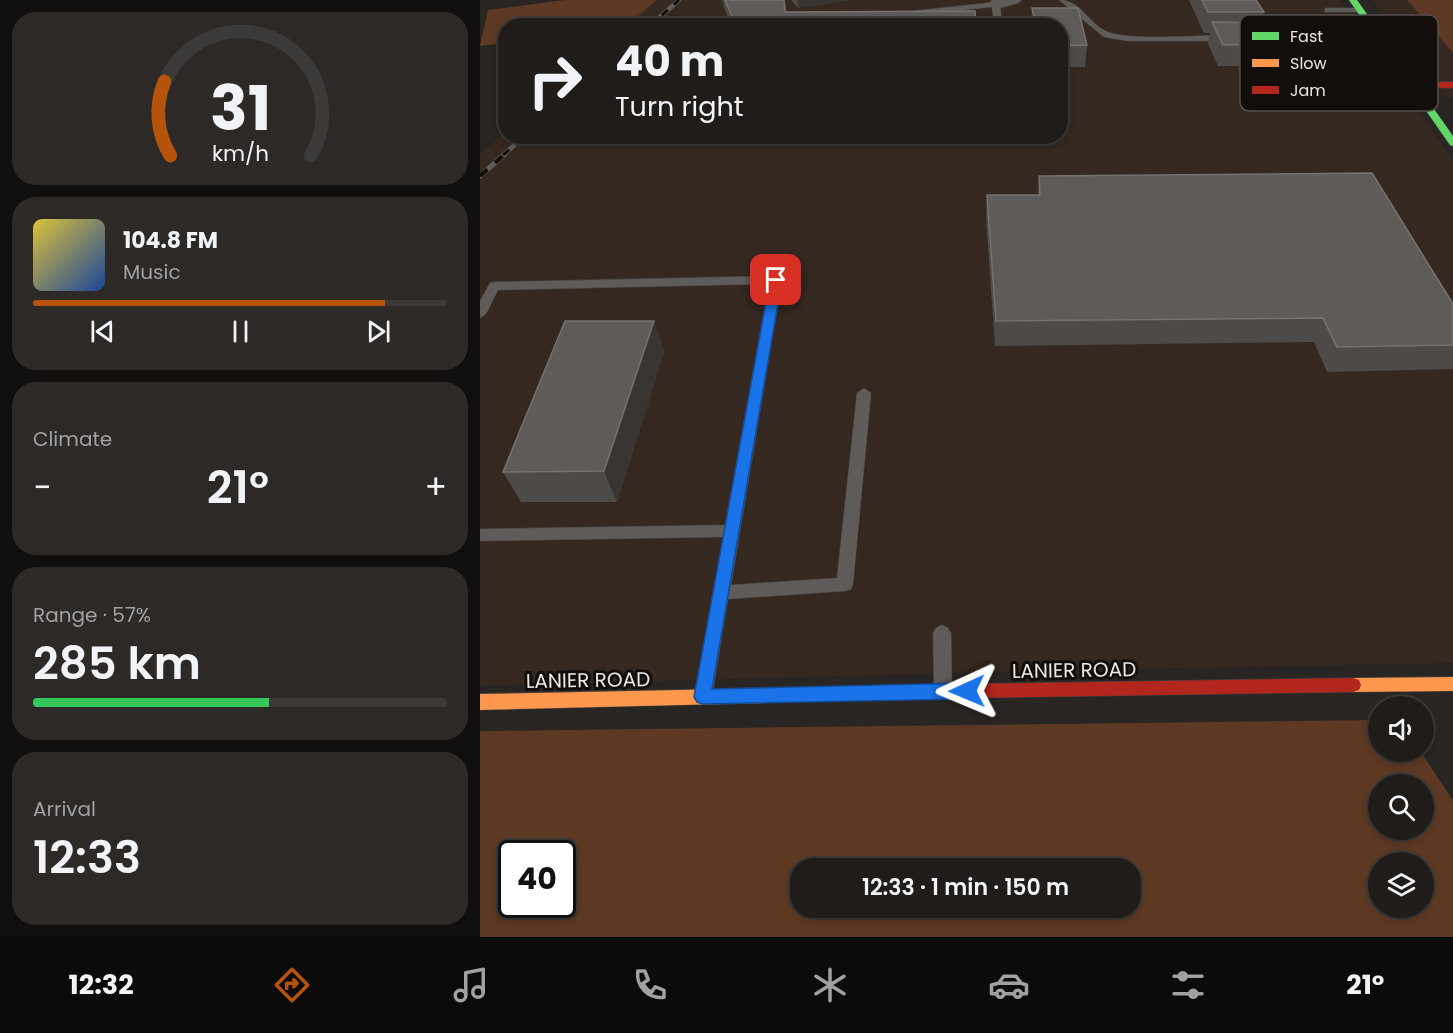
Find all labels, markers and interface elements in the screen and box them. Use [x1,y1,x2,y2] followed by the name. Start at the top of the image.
[1240,15,1438,111] legend
[1290,25,1323,48] text: Fast
[615,32,724,91] text: 40 m
[516,42,594,120] icon: right
[1290,52,1327,75] text: Slow
[209,64,271,152] text: 31
[1290,79,1326,102] text: Jam
[615,88,744,125] text: Turn right
[211,138,269,169] text: km/h
[123,225,218,256] text: 104.8 FM
[750,254,801,305] pin
[123,258,181,286] text: Music
[759,263,792,296] icon: arrive
[86,315,119,348] icon: previous
[224,315,257,348] icon: pause
[362,315,395,348] icon: next
[33,425,112,453] text: Climate
[207,456,269,519] text: 21°
[33,464,51,511] text: −
[424,464,447,511] text: +
[33,601,151,629] text: Range · 57%
[33,632,201,695] text: 285 km
[1012,655,1136,685] street label: LANIER ROAD
[935,659,999,723] position arrow
[526,665,650,695] street label: LANIER ROAD
[1368,696,1434,918] map controls
[1368,696,1434,762] button: sound
[1368,774,1434,840] button: search
[33,795,96,823] text: Arrival
[33,826,141,889] text: 12:33
[498,840,576,918] speed limit sign: 40
[1368,852,1434,918] button: layers
[862,872,1069,903] text: 12:33 · 1 min · 150 m
[271,964,313,1006] icon: directions
[450,964,492,1006] icon: music
[629,964,671,1006] icon: phone
[809,964,851,1006] icon: climate
[988,964,1030,1006] icon: car
[1167,964,1209,1006] icon: filters
[69,966,134,1003] text: 12:32
[1346,966,1384,1003] text: 21°

